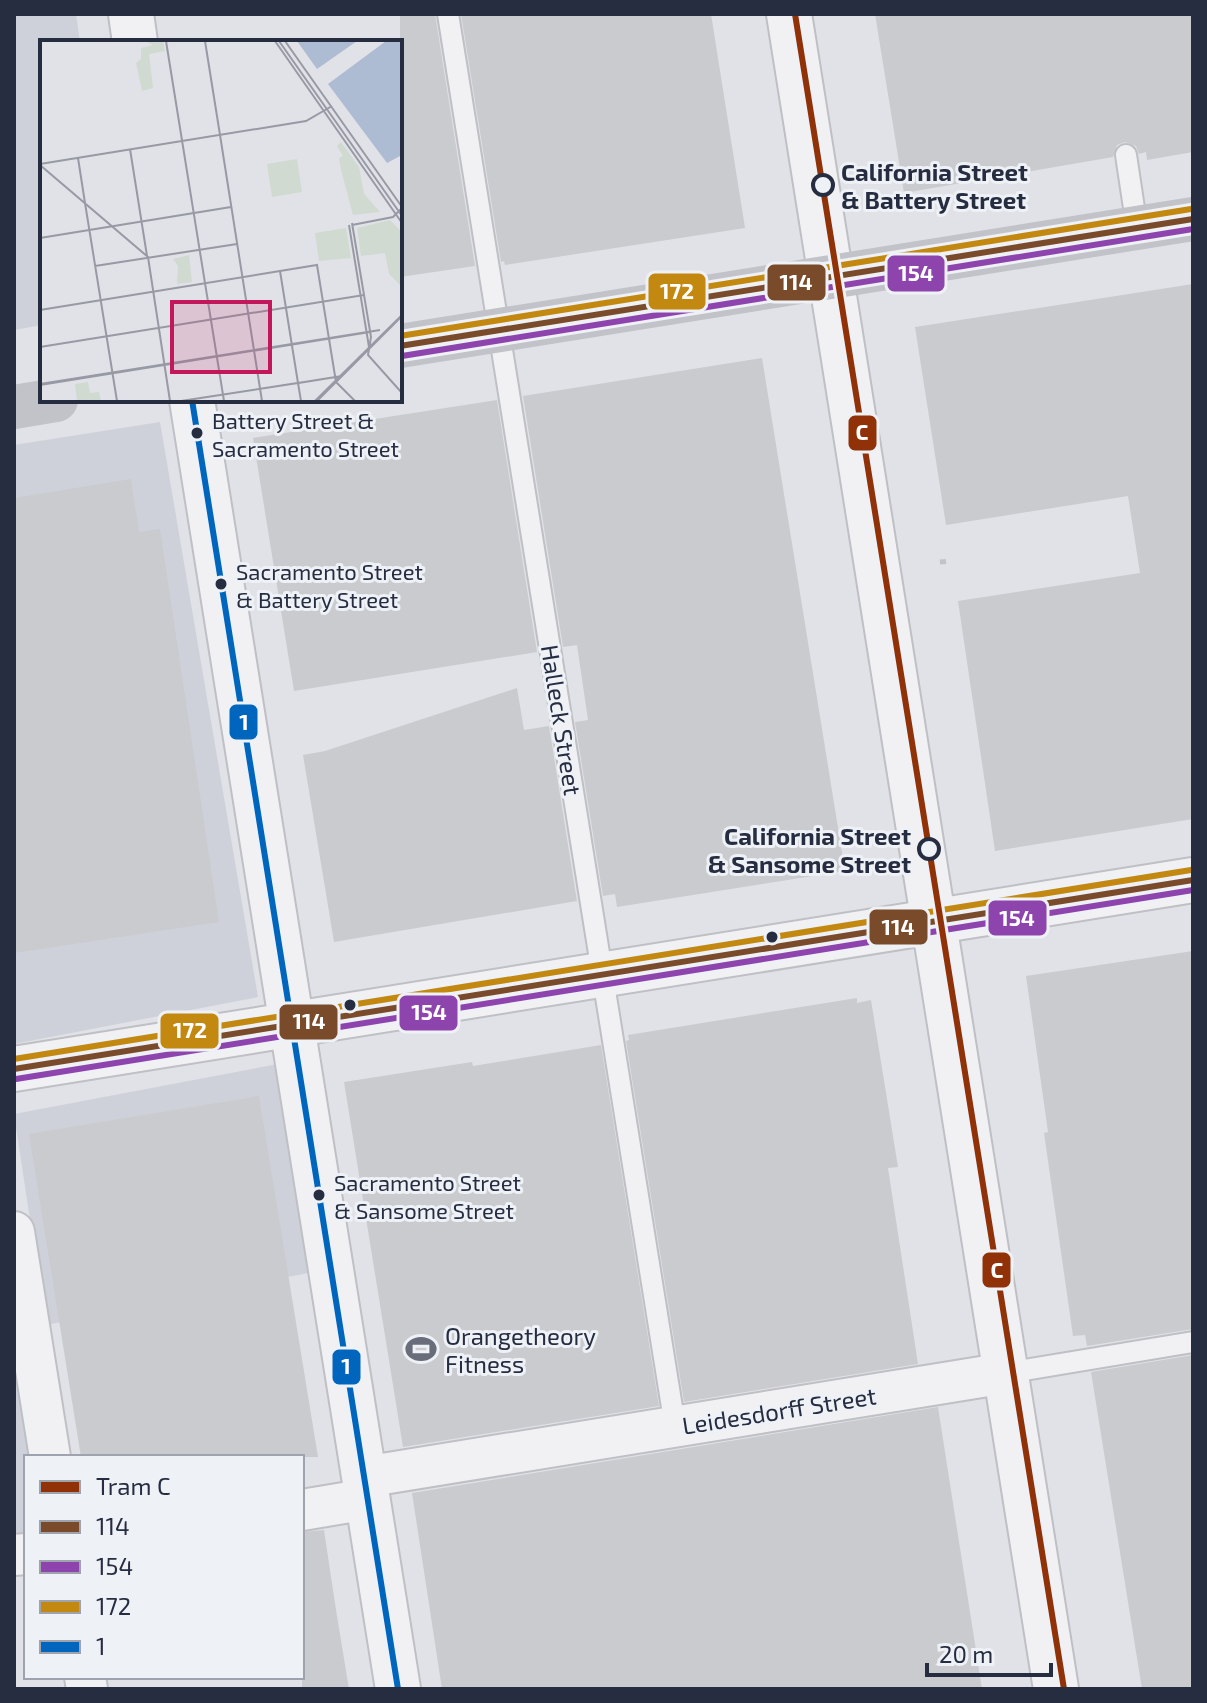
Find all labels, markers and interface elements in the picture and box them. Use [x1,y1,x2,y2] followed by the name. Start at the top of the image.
[40,40,402,402] inset map
[841,157,1028,214] place label: California Street & Battery Street
[812,174,834,196] marker: California Street & Battery Street
[886,254,946,293] line badge: 154
[898,259,934,285] text: 154
[766,263,827,302] line badge: 114
[779,268,813,294] text: 114
[647,272,707,311] line badge: 172
[660,277,694,303] text: 172
[212,407,399,461] place label: Battery Street & Sacramento Street
[847,414,878,452] line badge: C
[856,418,869,444] text: C
[189,425,205,441] marker: Battery Street & Sacramento Street
[236,558,423,612] place label: Sacramento Street & Battery Street
[213,576,229,592] marker: Sacramento Street & Battery Street
[536,643,588,797] street label: Halleck Street
[228,703,259,741] line badge: 1
[239,708,249,734] text: 1
[708,821,911,878] place label: California Street & Sansome Street
[918,838,940,860] marker: California Street & Sansome Street
[987,899,1048,937] line badge: 154
[999,904,1035,930] text: 154
[868,908,929,946] line badge: 114
[881,913,915,939] text: 114
[764,929,780,945] unlabelled marker
[398,994,459,1032] line badge: 154
[342,997,358,1013] unlabelled marker
[411,998,447,1024] text: 154
[278,1003,339,1041] line badge: 114
[292,1007,326,1033] text: 114
[159,1012,220,1050] line badge: 172
[173,1016,207,1042] text: 172
[334,1169,521,1223] place label: Sacramento Street & Sansome Street
[311,1187,327,1203] marker: Sacramento Street & Sansome Street
[981,1251,1012,1289] line badge: C
[991,1256,1004,1282] text: C
[445,1321,596,1378] place label: Orangetheory Fitness
[404,1332,438,1366] sports icon: Orangetheory Fitness
[331,1348,362,1386] line badge: 1
[341,1352,351,1378] text: 1
[680,1380,878,1440] street label: Leidesdorff Street
[24,1455,304,1679] legend
[96,1471,171,1500] text: Tram C
[96,1511,130,1540] text: 114
[96,1551,133,1580] text: 154
[96,1591,131,1620] text: 172
[927,1627,1051,1677] scale bar
[96,1631,106,1660] text: 1
[939,1639,993,1668] text: 20 m

